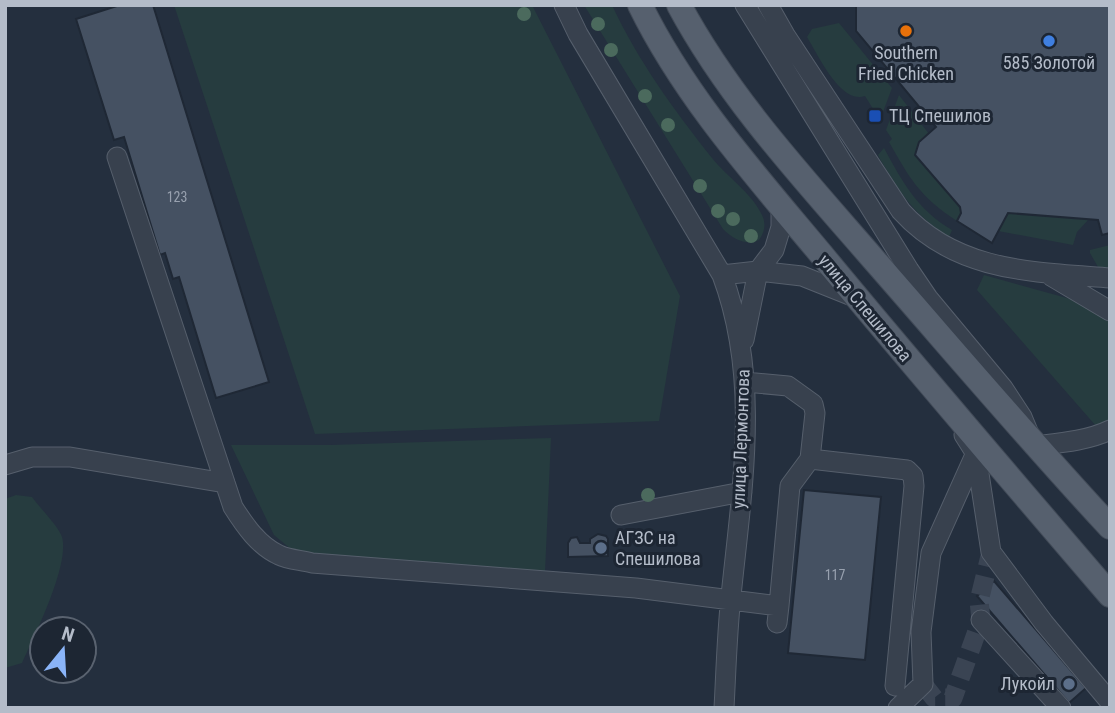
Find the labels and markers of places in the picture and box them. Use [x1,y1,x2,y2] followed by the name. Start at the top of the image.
[898,23,914,39] marker: Southern Fried Chicken
[1041,33,1057,49] marker: 585 Золотой
[858,42,954,84] place label: Southern Fried Chicken
[1003,52,1095,73] place label: 585 Золотой
[889,105,991,126] place label: ТЦ Спешилов
[867,108,883,124] marker: ТЦ Спешилов
[615,527,701,569] place label: АГЗС на Спешилова
[593,540,609,556] marker: АГЗС на Спешилова
[1001,673,1055,694] place label: Лукойл
[1061,676,1077,692] marker: Лукойл

